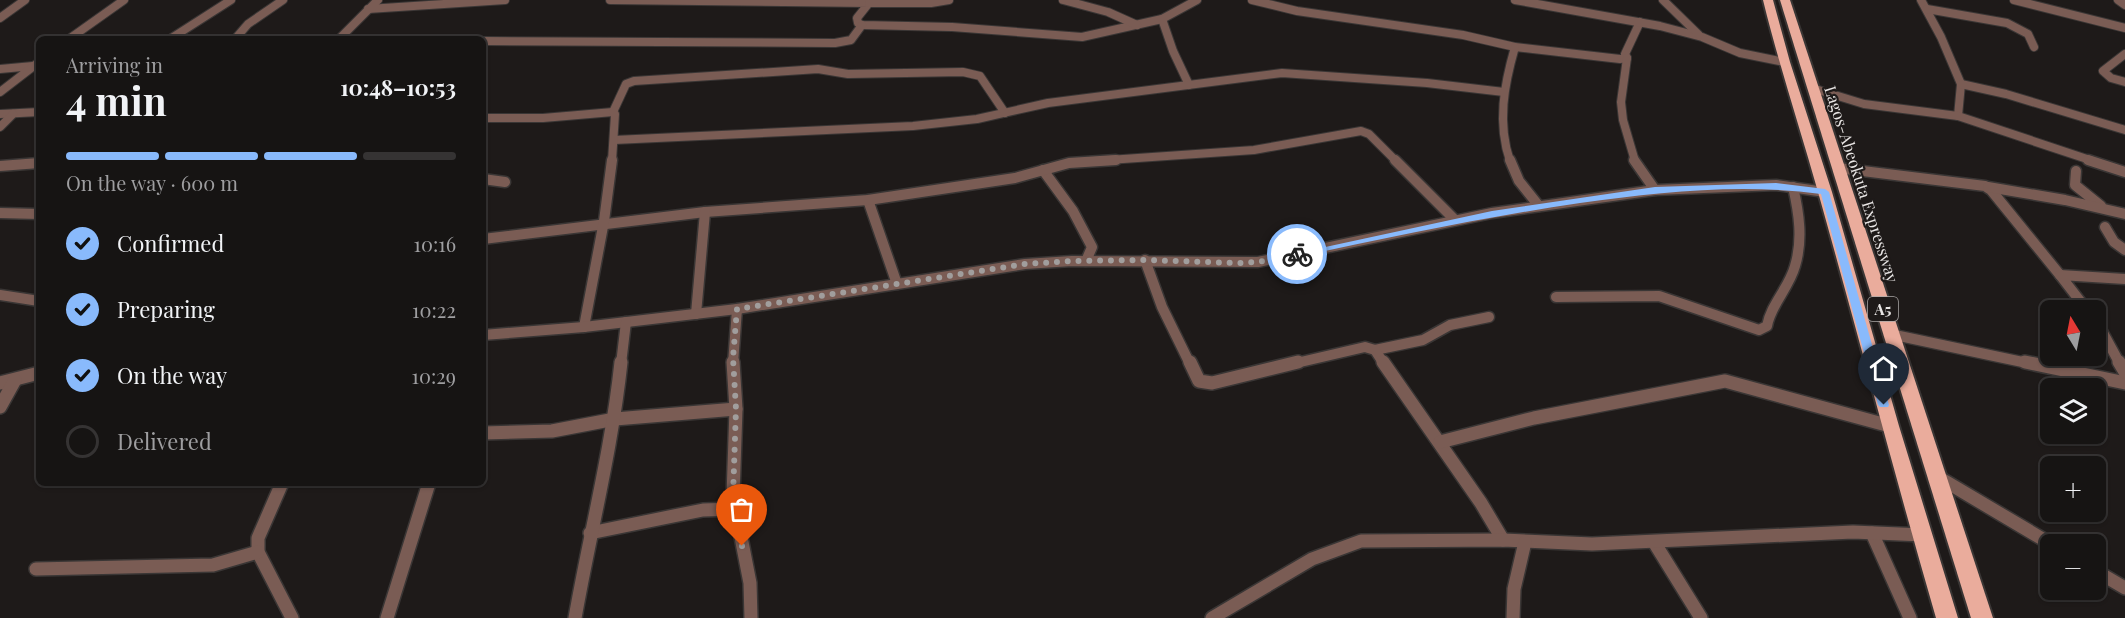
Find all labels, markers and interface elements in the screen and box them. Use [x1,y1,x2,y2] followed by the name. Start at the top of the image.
[66,51,163,78] text: Arriving in
[340,72,456,102] text: 10:48–10:53
[66,74,167,126] text: 4 min
[1820,83,1904,285] street label: Lagos-Abeokuta Expressway
[66,169,238,196] text: On the way · 600 m
[1267,224,1327,284] courier
[66,227,99,260] icon: check
[117,228,224,258] text: Confirmed
[414,230,456,257] text: 10:16
[1281,238,1314,271] icon: bike
[66,293,99,326] icon: check
[117,294,215,324] text: Preparing
[412,296,456,323] text: 10:22
[1868,297,1898,321] road number: A5
[2040,300,2106,366] north arrow
[2040,300,2106,600] map controls
[1858,343,1909,405] pin
[1867,352,1900,385] icon: home
[66,359,99,392] icon: check
[117,360,227,390] text: On the way
[412,362,456,389] text: 10:29
[2040,378,2106,444] button: layers
[117,426,212,456] text: Delivered
[2040,456,2106,522] button: +
[716,484,767,546] pin
[725,493,758,526] icon: bag
[2040,534,2106,600] button: −

